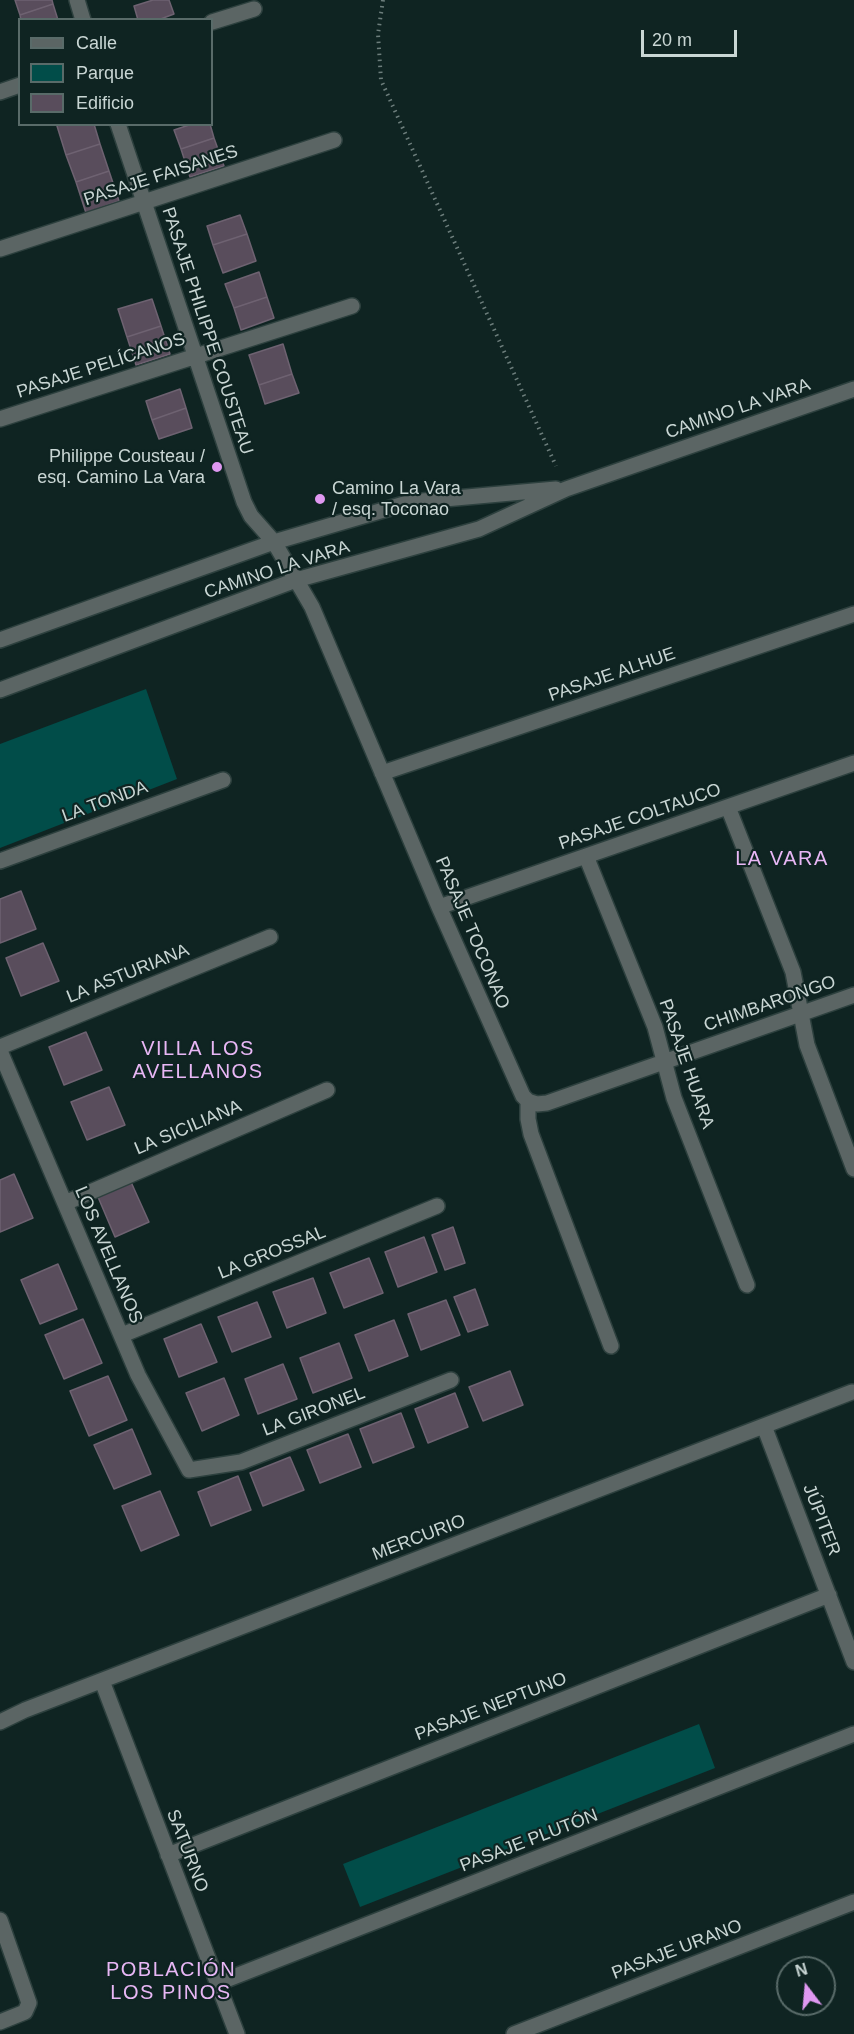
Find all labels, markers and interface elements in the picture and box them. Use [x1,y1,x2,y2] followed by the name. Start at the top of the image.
[18,18,213,126] legend
[644,18,740,56] scale bar
[652,30,692,50] text: 20 m
[76,33,117,53] text: Calle
[76,63,134,83] text: Parque
[76,93,134,113] text: Edificio
[81,141,241,211] street label: PASAJE FAISANES
[157,205,257,457] street label: PASAJE PHILIPPE COUSTEAU
[14,329,188,403] street label: PASAJE PELÍCANOS
[663,374,813,444] street label: CAMINO LA VARA
[37,446,205,488] place label: Philippe Cousteau / esq. Camino La Vara
[210,460,224,474] marker: Philippe Cousteau / esq. Camino La Vara
[332,478,461,520] place label: Camino La Vara / esq. Toconao
[313,492,327,506] marker: Camino La Vara / esq. Toconao
[202,536,352,604] street label: CAMINO LA VARA
[546,643,678,707] street label: PASAJE ALHUE
[59,777,151,827] street label: LA TONDA
[556,779,724,855] street label: PASAJE COLTAUCO
[735,847,829,871] district label: LA VARA
[430,854,514,1012] street label: PASAJE TOCONAO
[64,940,192,1008] street label: LA ASTURIANA
[701,971,839,1037] street label: CHIMBARONGO
[654,996,718,1132] street label: PASAJE HUARA
[133,1037,263,1084] district label: VILLA LOS AVELLANOS
[131,1096,245,1160] street label: LA SICILIANA
[69,1183,147,1327] street label: LOS AVELLANOS
[215,1222,329,1284] street label: LA GROSSAL
[260,1383,368,1441] street label: LA GIRONEL
[797,1481,845,1559] street label: JÚPITER
[369,1510,469,1566] street label: MERCURIO
[412,1668,570,1746] street label: PASAJE NEPTUNO
[457,1805,601,1877] street label: PASAJE PLUTÓN
[161,1807,213,1895] street label: SATURNO
[609,1915,745,1985] street label: PASAJE URANO
[776,1956,836,2016] north arrow
[106,1958,236,2005] district label: POBLACIÓN LOS PINOS
[794,1960,809,1980] text: N

